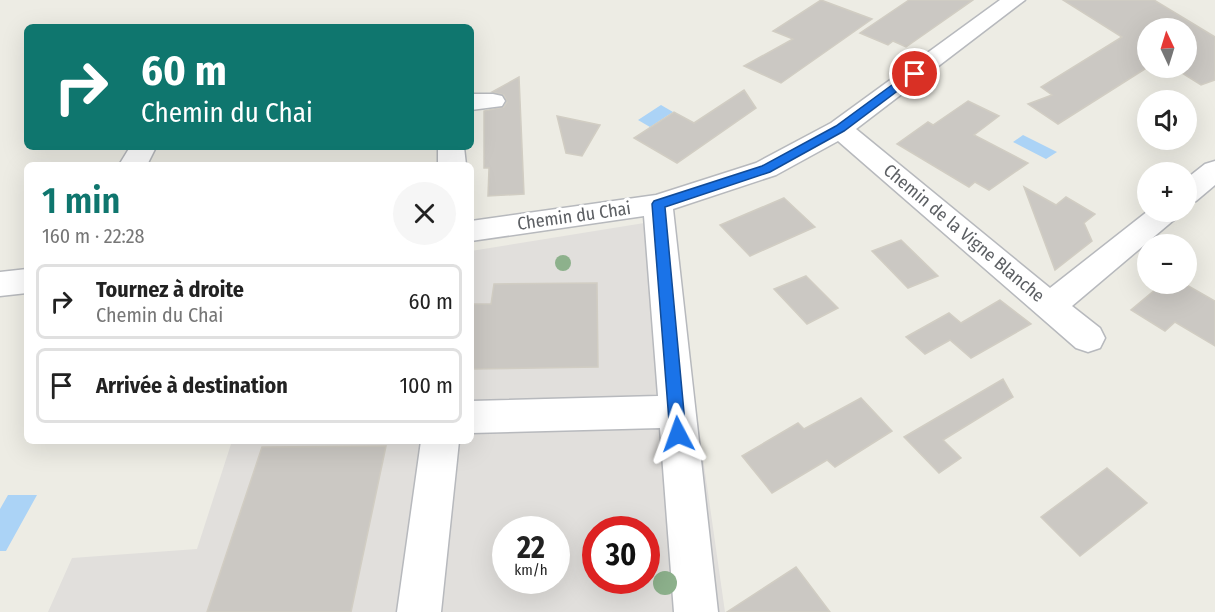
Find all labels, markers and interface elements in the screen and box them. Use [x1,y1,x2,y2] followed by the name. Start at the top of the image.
[1137,18,1197,78] north arrow
[1137,18,1197,294] map controls
[141,46,227,96] text: 60 m
[42,48,120,126] icon: right
[889,48,940,99] pin
[898,57,931,90] icon: arrive
[1137,90,1197,150] button: sound
[141,97,313,129] text: Chemin du Chai
[879,159,1049,307] street label: Chemin de la Vigne Blanche
[1137,162,1197,222] button: +
[42,179,120,223] text: 1 min
[393,182,456,245] button: close
[516,197,632,235] street label: Chemin du Chai
[42,224,145,248] text: 160 m · 22:28
[1137,234,1197,294] button: −
[96,276,244,303] text: Tournez à droite
[45,285,78,318] icon: right
[409,288,453,315] text: 60 m
[96,303,223,327] text: Chemin du Chai
[45,369,78,402] icon: arrive
[96,372,288,399] text: Arrivée à destination
[399,372,453,399] text: 100 m
[646,402,710,466] position arrow
[582,516,660,594] speed limit sign: 30
[517,530,545,566] text: 22
[514,561,548,579] text: km/h

